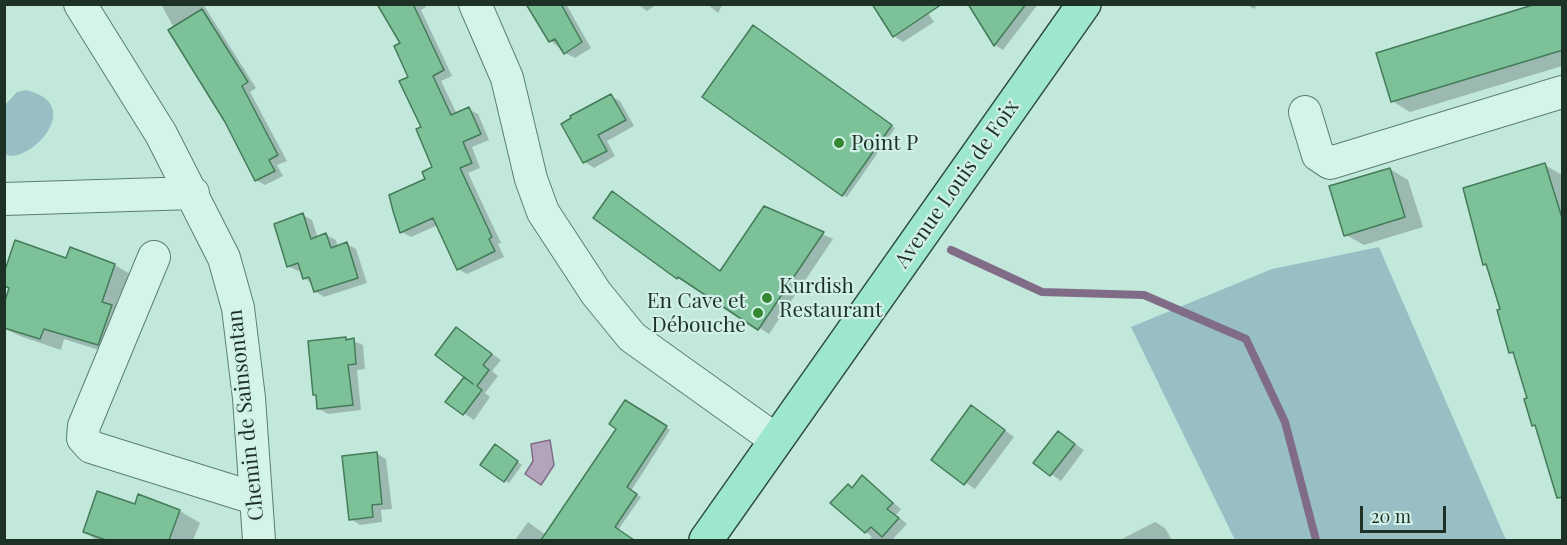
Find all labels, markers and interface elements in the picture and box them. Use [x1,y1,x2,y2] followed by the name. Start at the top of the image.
[889,95,1025,273] street label: Avenue Louis de Foix
[851,130,918,156] place label: Point P
[832,136,846,150] marker: Point P
[779,273,882,323] place label: Kurdish Restaurant
[647,288,746,338] place label: En Cave et Débouche
[760,291,774,305] marker: Kurdish Restaurant
[751,306,765,320] marker: En Cave et Débouche
[222,308,270,522] street label: Chemin de Sainsontan
[1363,494,1448,532] scale bar
[1371,504,1411,528] text: 20 m

